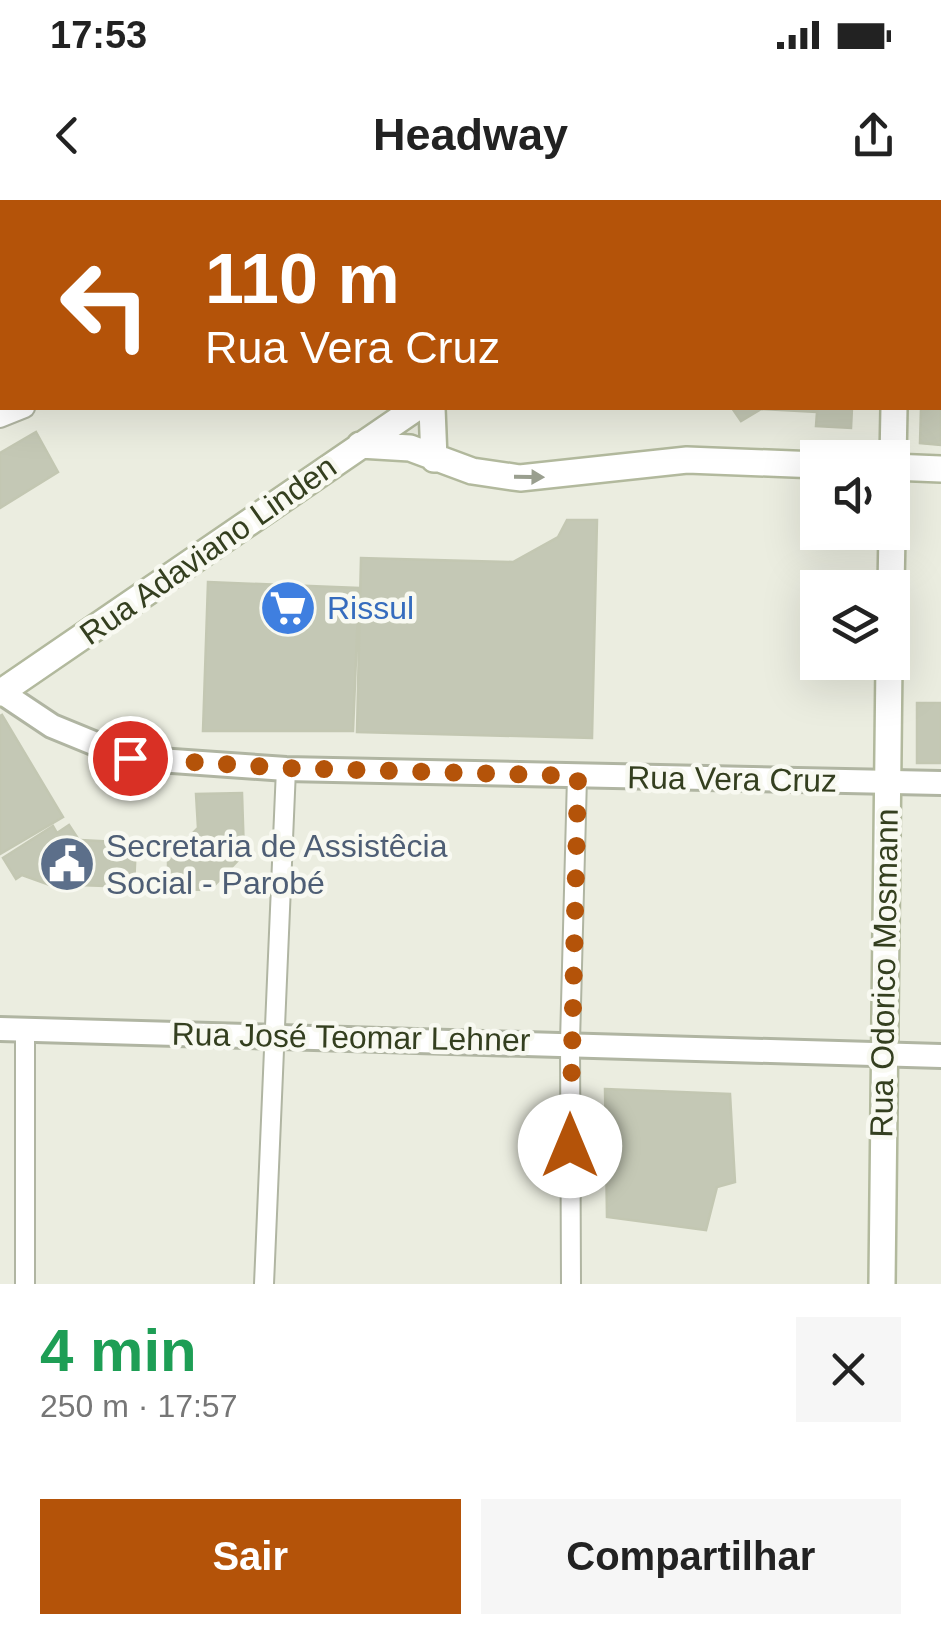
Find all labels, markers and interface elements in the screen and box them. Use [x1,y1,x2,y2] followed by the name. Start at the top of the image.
[50,14,147,56] text: 17:53
[40,108,95,163] icon: back
[846,108,901,163] icon: share
[373,109,568,160] text: Headway
[40,240,170,370] icon: left
[205,240,400,318] text: 110 m
[205,322,500,373] text: Rua Vera Cruz
[800,440,910,680] map controls
[800,440,910,550] button: sound
[73,448,343,652] street label: Rua Adaviano Linden
[514,469,546,485] one-way arrow
[800,570,910,680] button: layers
[258,578,318,638] supermarket icon: Rissul
[327,590,414,626] place label: Rissul
[88,716,173,801] pin
[103,731,158,786] icon: arrive
[627,759,837,799] street label: Rua Vera Cruz
[863,808,905,1138] street label: Rua Odorico Mosmann
[106,828,448,901] place label: Secretaria de Assistêcia Social - Parobé
[37,834,97,894] public building icon: Secretaria de Assistêcia Social - Parobé
[171,1016,531,1058] street label: Rua José Teomar Lehner
[518,1094,622,1198] position arrow
[40,1317,197,1384] text: 4 min
[796,1317,901,1422] button: close
[40,1388,237,1424] text: 250 m · 17:57
[40,1499,461,1614] button: Sair
[481,1499,901,1614] button: Compartilhar

